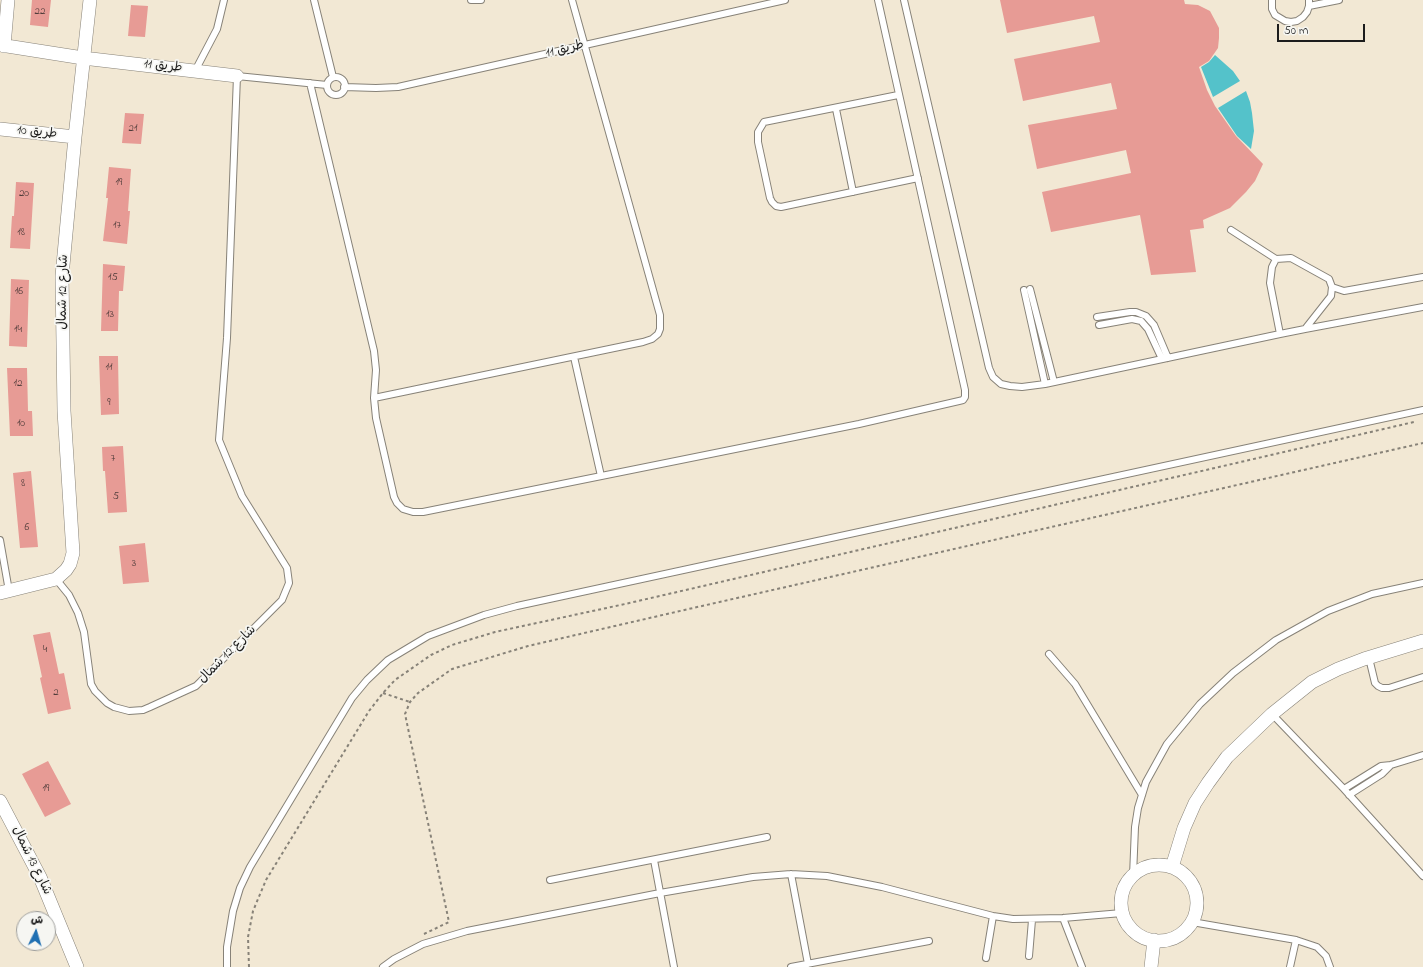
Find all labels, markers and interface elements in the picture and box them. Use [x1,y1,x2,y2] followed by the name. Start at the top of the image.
[35,5,45,19] house number: 22
[1279,16,1367,42] scale bar
[1284,22,1308,40] text: 50 m
[544,38,586,62] street label: طريق 11
[143,57,183,77] street label: طريق 11
[129,122,137,136] house number: 21
[16,123,58,143] street label: طريق 10
[116,176,122,190] house number: 19
[19,187,29,201] house number: 20
[113,219,121,233] house number: 17
[17,226,25,240] house number: 18
[56,254,72,330] street label: شارع 12 شمال
[108,271,118,285] house number: 15
[15,285,23,299] house number: 16
[106,308,114,322] house number: 13
[14,323,22,337] house number: 14
[106,361,112,375] house number: 11
[14,377,22,391] house number: 12
[107,396,111,410] house number: 9
[17,417,25,431] house number: 10
[111,452,115,466] house number: 7
[21,477,25,491] house number: 8
[113,490,119,504] house number: 5
[25,521,29,535] house number: 6
[132,557,136,571] house number: 3
[196,623,260,687] street label: شارع 12 شمال
[43,643,47,657] house number: 4
[53,686,59,700] house number: 2
[43,782,49,796] house number: 19
[8,824,54,898] street label: شارع 13 شمال
[16,911,56,951] north arrow
[30,912,44,929] text: ش

